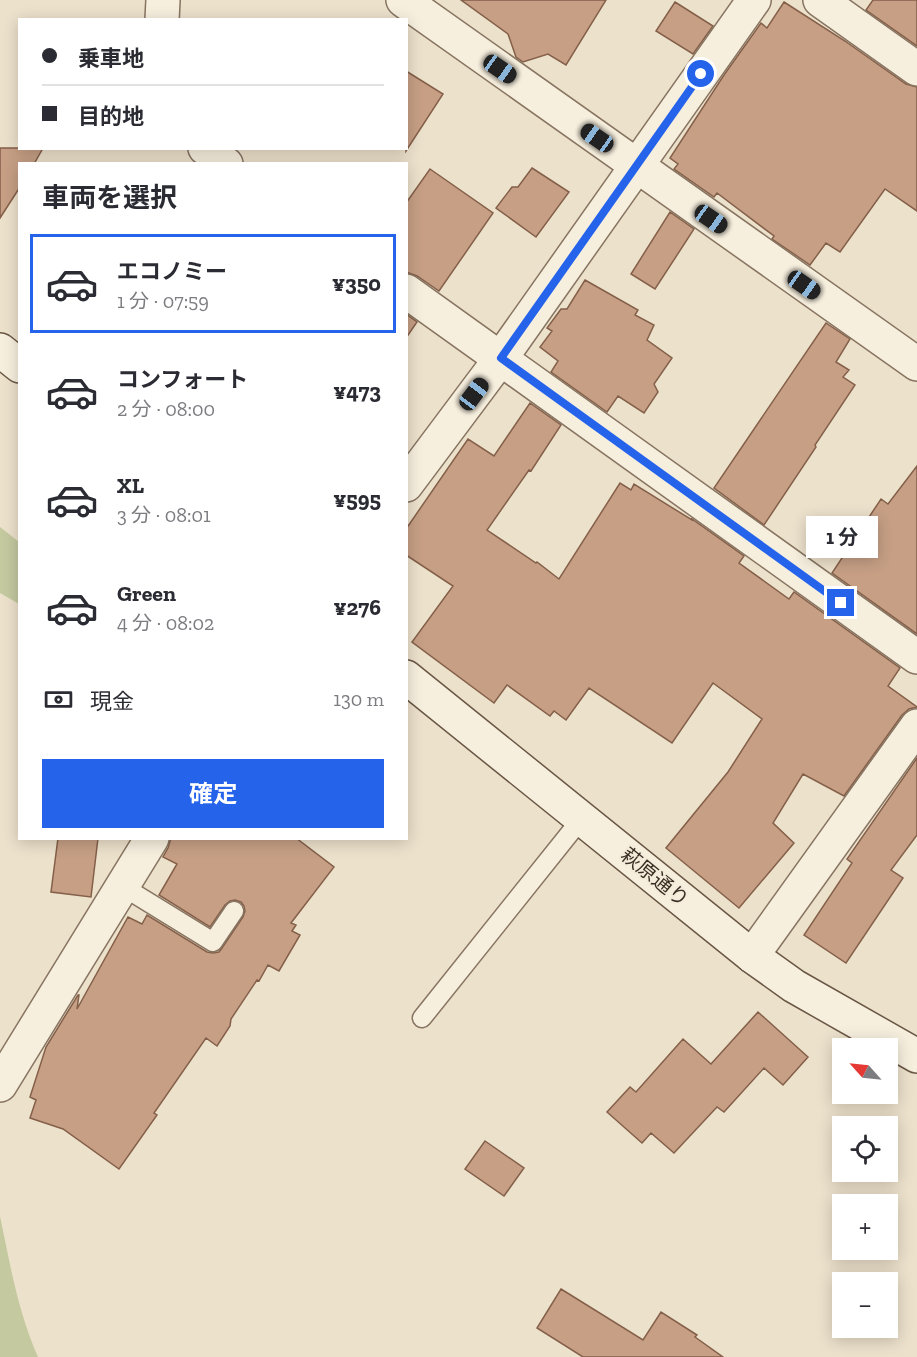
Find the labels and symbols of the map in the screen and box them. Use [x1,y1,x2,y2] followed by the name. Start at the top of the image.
[480,51,520,87] car
[687,60,714,87] route start
[577,120,617,156] car
[691,201,731,237] car
[784,267,824,303] car
[456,374,492,414] car
[805,516,877,558] callout: 1 分
[827,589,854,616] route end
[616,843,694,911] street label: 萩原通り
[832,1038,898,1104] north arrow

